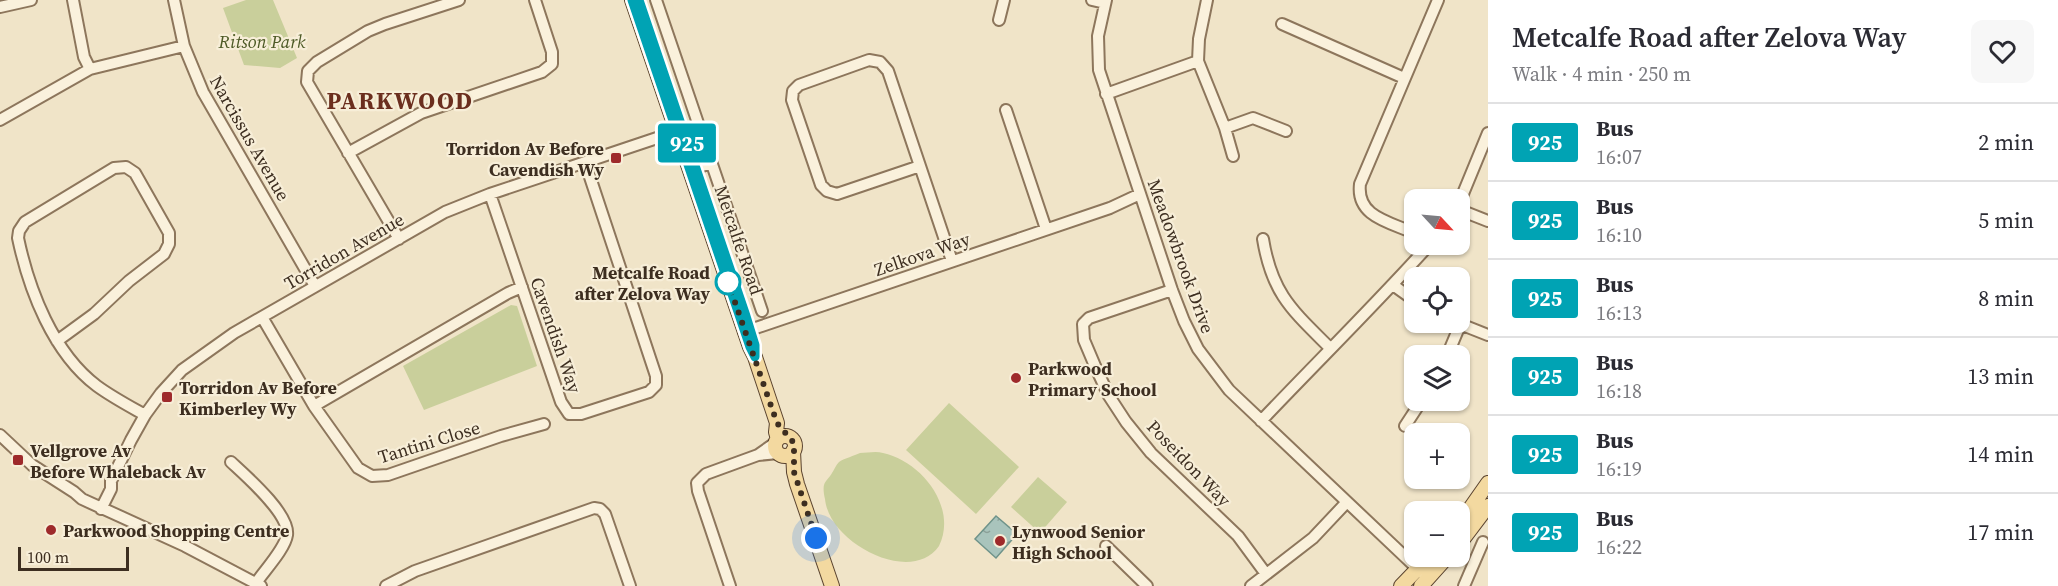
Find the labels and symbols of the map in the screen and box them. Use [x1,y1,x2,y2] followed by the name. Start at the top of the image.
[218,29,306,54] park label: Ritson Park
[204,71,296,205] street label: Narcissus Avenue
[327,84,473,117] district label: PARKWOOD
[652,124,722,162] line badge: 925
[446,136,604,182] place label: Torridon Av Before Cavendish Wy
[609,151,623,165] marker: Torridon Av Before Cavendish Wy
[1141,175,1221,337] street label: Meadowbrook Drive
[709,182,769,298] street label: Metcalfe Road
[1404,189,1470,255] north arrow
[280,207,408,295] street label: Torridon Avenue
[871,226,974,282] street label: Zelkova Way
[575,260,710,306] place label: Metcalfe Road after Zelova Way
[715,269,741,295] marker: Metcalfe Road after Zelova Way
[524,274,588,397] street label: Cavendish Way
[1028,356,1157,402] place label: Parkwood Primary School
[1009,371,1023,385] marker: Parkwood Primary School
[179,375,337,421] place label: Torridon Av Before Kimberley Wy
[160,390,174,404] marker: Torridon Av Before Kimberley Wy
[1141,414,1237,512] street label: Poseidon Way
[375,415,483,469] street label: Tantini Close
[30,438,206,484] place label: Vellgrove Av Before Whaleback Av
[11,453,25,467] marker: Vellgrove Av Before Whaleback Av
[63,518,289,543] place label: Parkwood Shopping Centre
[1012,519,1146,565] place label: Lynwood Senior High School
[44,523,58,537] marker: Parkwood Shopping Centre
[801,523,831,553] your location
[993,534,1007,548] marker: Lynwood Senior High School
[18,544,129,572] scale bar

